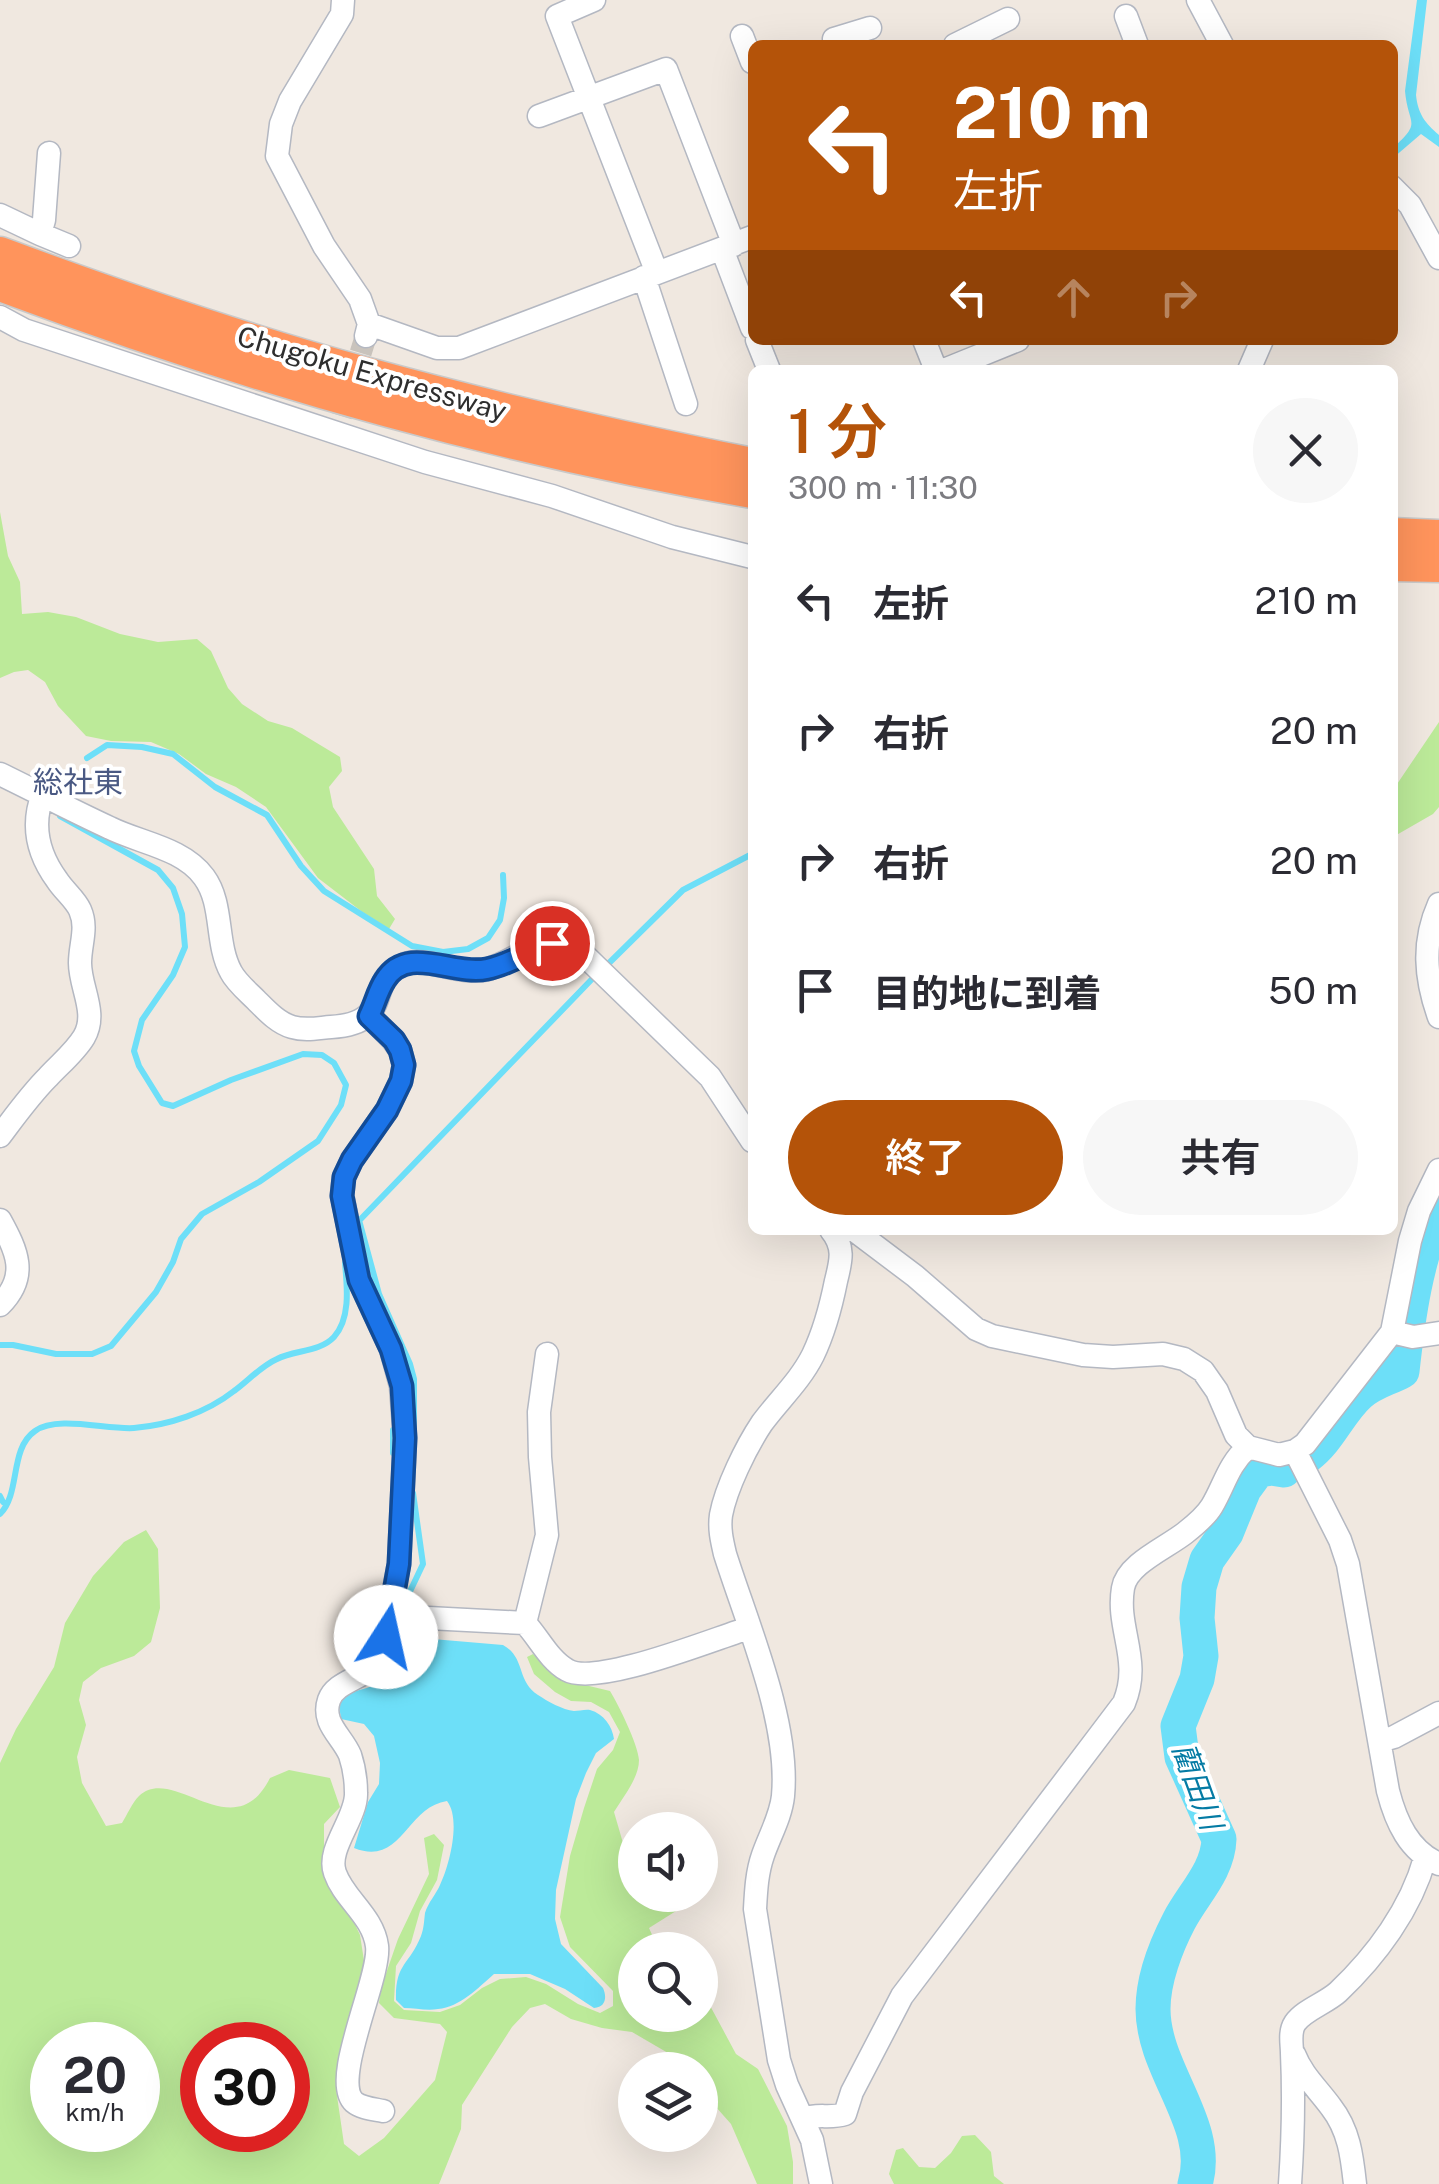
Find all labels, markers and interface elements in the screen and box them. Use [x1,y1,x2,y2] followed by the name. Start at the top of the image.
[953,71,1151,154] text: 210 m
[788,80,918,210] icon: left
[953,164,1043,217] text: 左折
[941,270,996,325] icon: left
[1046,270,1101,325] icon: ahead
[1151,270,1206,325] icon: right
[233,319,511,427] street label: Chugoku Expressway
[788,396,887,467] text: 1 分
[1253,398,1358,503] button: close
[788,469,978,506] text: 300 m · 11:30
[788,573,843,628] icon: left
[1255,578,1358,623] text: 210 m
[873,581,949,626] text: 左折
[788,703,843,758] icon: right
[1270,708,1358,753] text: 20 m
[873,711,949,756] text: 右折
[33,764,123,800] district label: 総社東
[788,833,843,888] icon: right
[1270,838,1358,883] text: 20 m
[873,841,949,886] text: 右折
[510,901,595,986] pin
[525,916,580,971] icon: arrive
[788,963,843,1018] icon: arrive
[1268,968,1358,1013] text: 50 m
[873,971,1101,1016] text: 目的地に到着
[788,1100,1063,1215] button: 終了
[1083,1100,1358,1215] button: 共有
[334,1585,438,1689] position arrow
[1166,1738,1231,1837] water label: 藺田川
[618,1812,718,2152] map controls
[618,1812,718,1912] button: sound
[618,1932,718,2032] button: search
[180,2022,310,2152] speed limit sign: 30
[63,2045,127,2104] text: 20
[618,2052,718,2152] button: layers
[66,2097,124,2127] text: km/h

